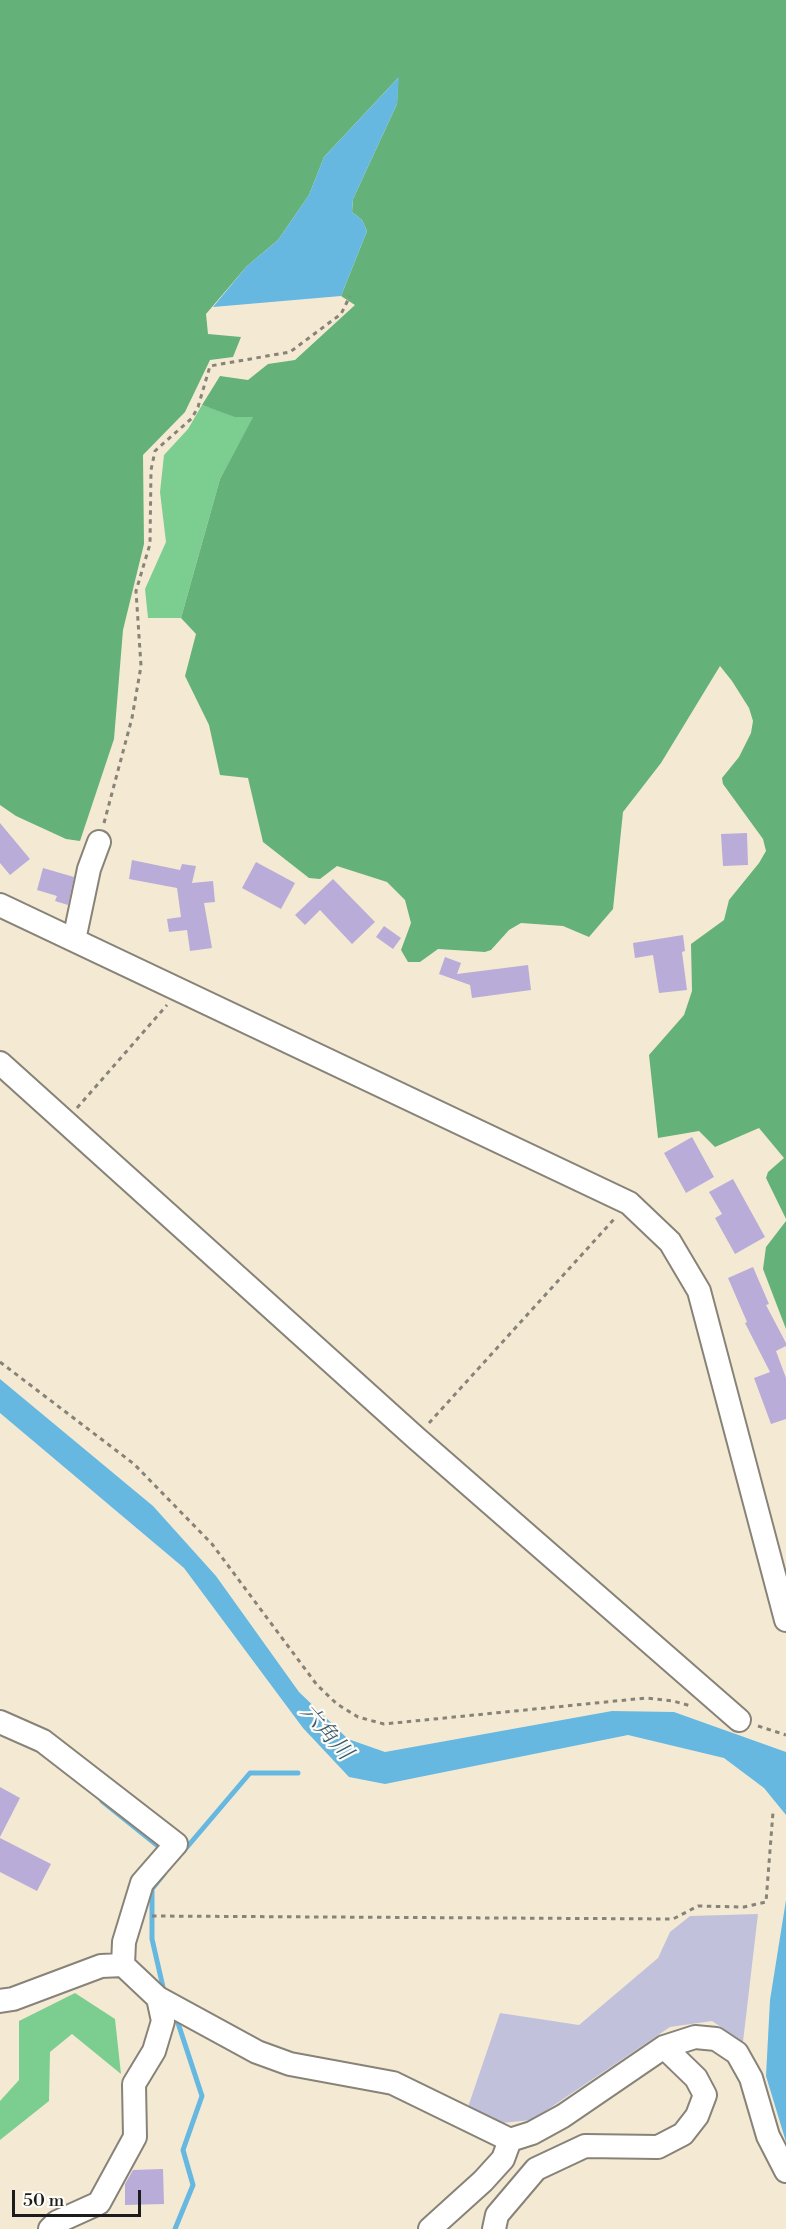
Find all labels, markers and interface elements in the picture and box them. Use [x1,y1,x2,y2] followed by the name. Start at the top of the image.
[293,1700,357,1766] water label: 六角川
[15,2178,144,2216] scale bar
[23,2189,64,2212] text: 50 m

